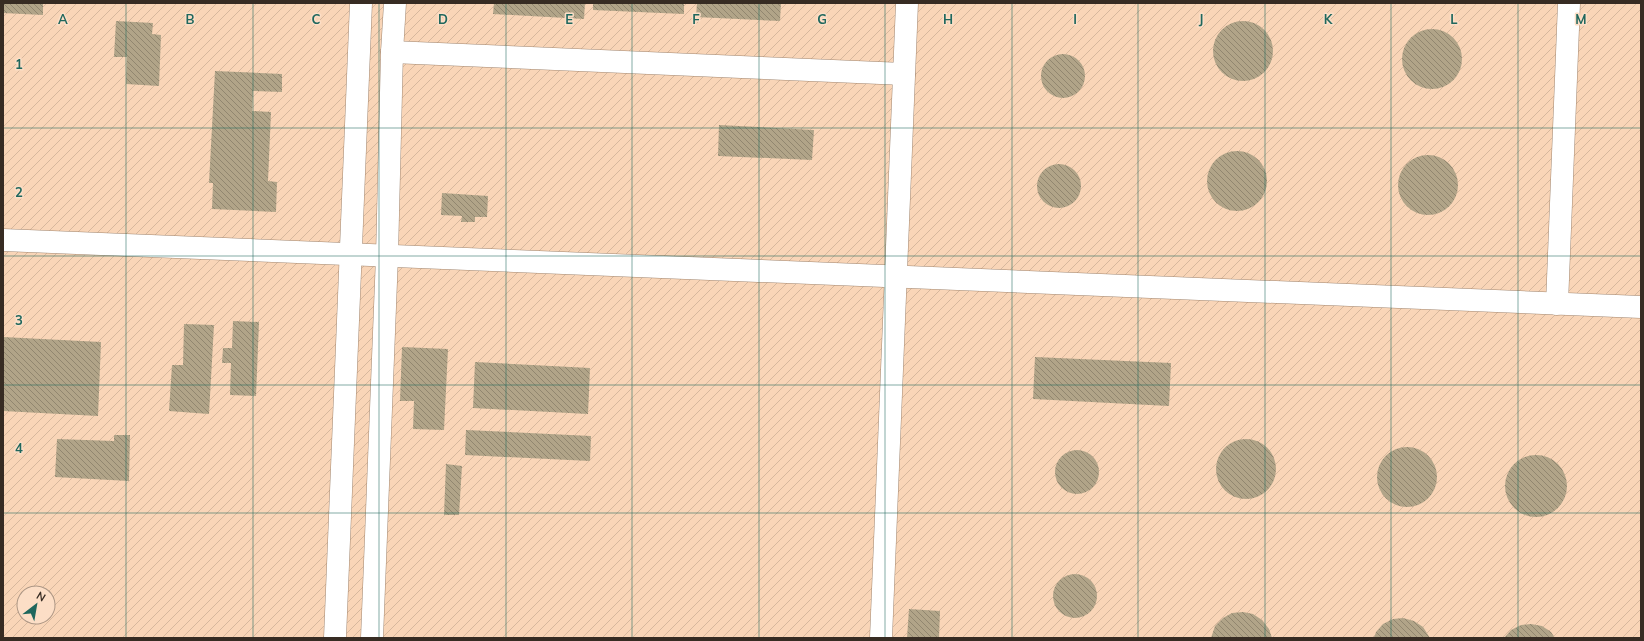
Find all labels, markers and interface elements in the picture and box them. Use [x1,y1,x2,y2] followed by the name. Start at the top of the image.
[58,11,68,27] text: A
[186,11,195,27] text: B
[312,11,321,27] text: C
[438,11,448,27] text: D
[565,11,573,27] text: E
[692,11,700,27] text: F
[817,11,827,27] text: G
[943,11,953,27] text: H
[1073,11,1077,27] text: I
[1199,11,1203,27] text: J
[1324,11,1334,27] text: K
[1450,11,1458,27] text: L
[1575,11,1587,27] text: M
[15,56,23,72] text: 1
[15,184,23,200] text: 2
[15,312,23,328] text: 3
[15,440,23,456] text: 4
[16,585,56,625] north arrow
[34,588,48,605] text: N

